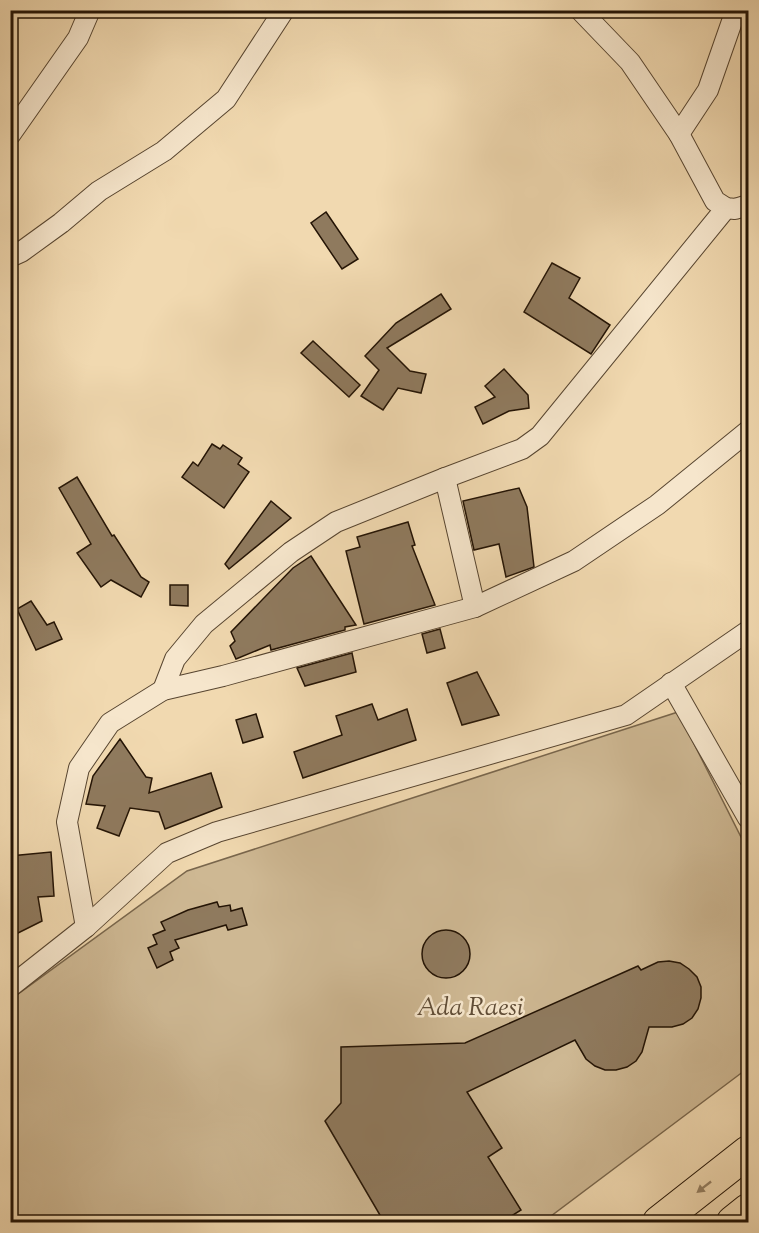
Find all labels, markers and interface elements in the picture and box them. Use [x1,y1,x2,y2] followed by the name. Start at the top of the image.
[417,990,524,1027] park label: Ada Raesi
[696,1181,712,1194] one-way arrow

